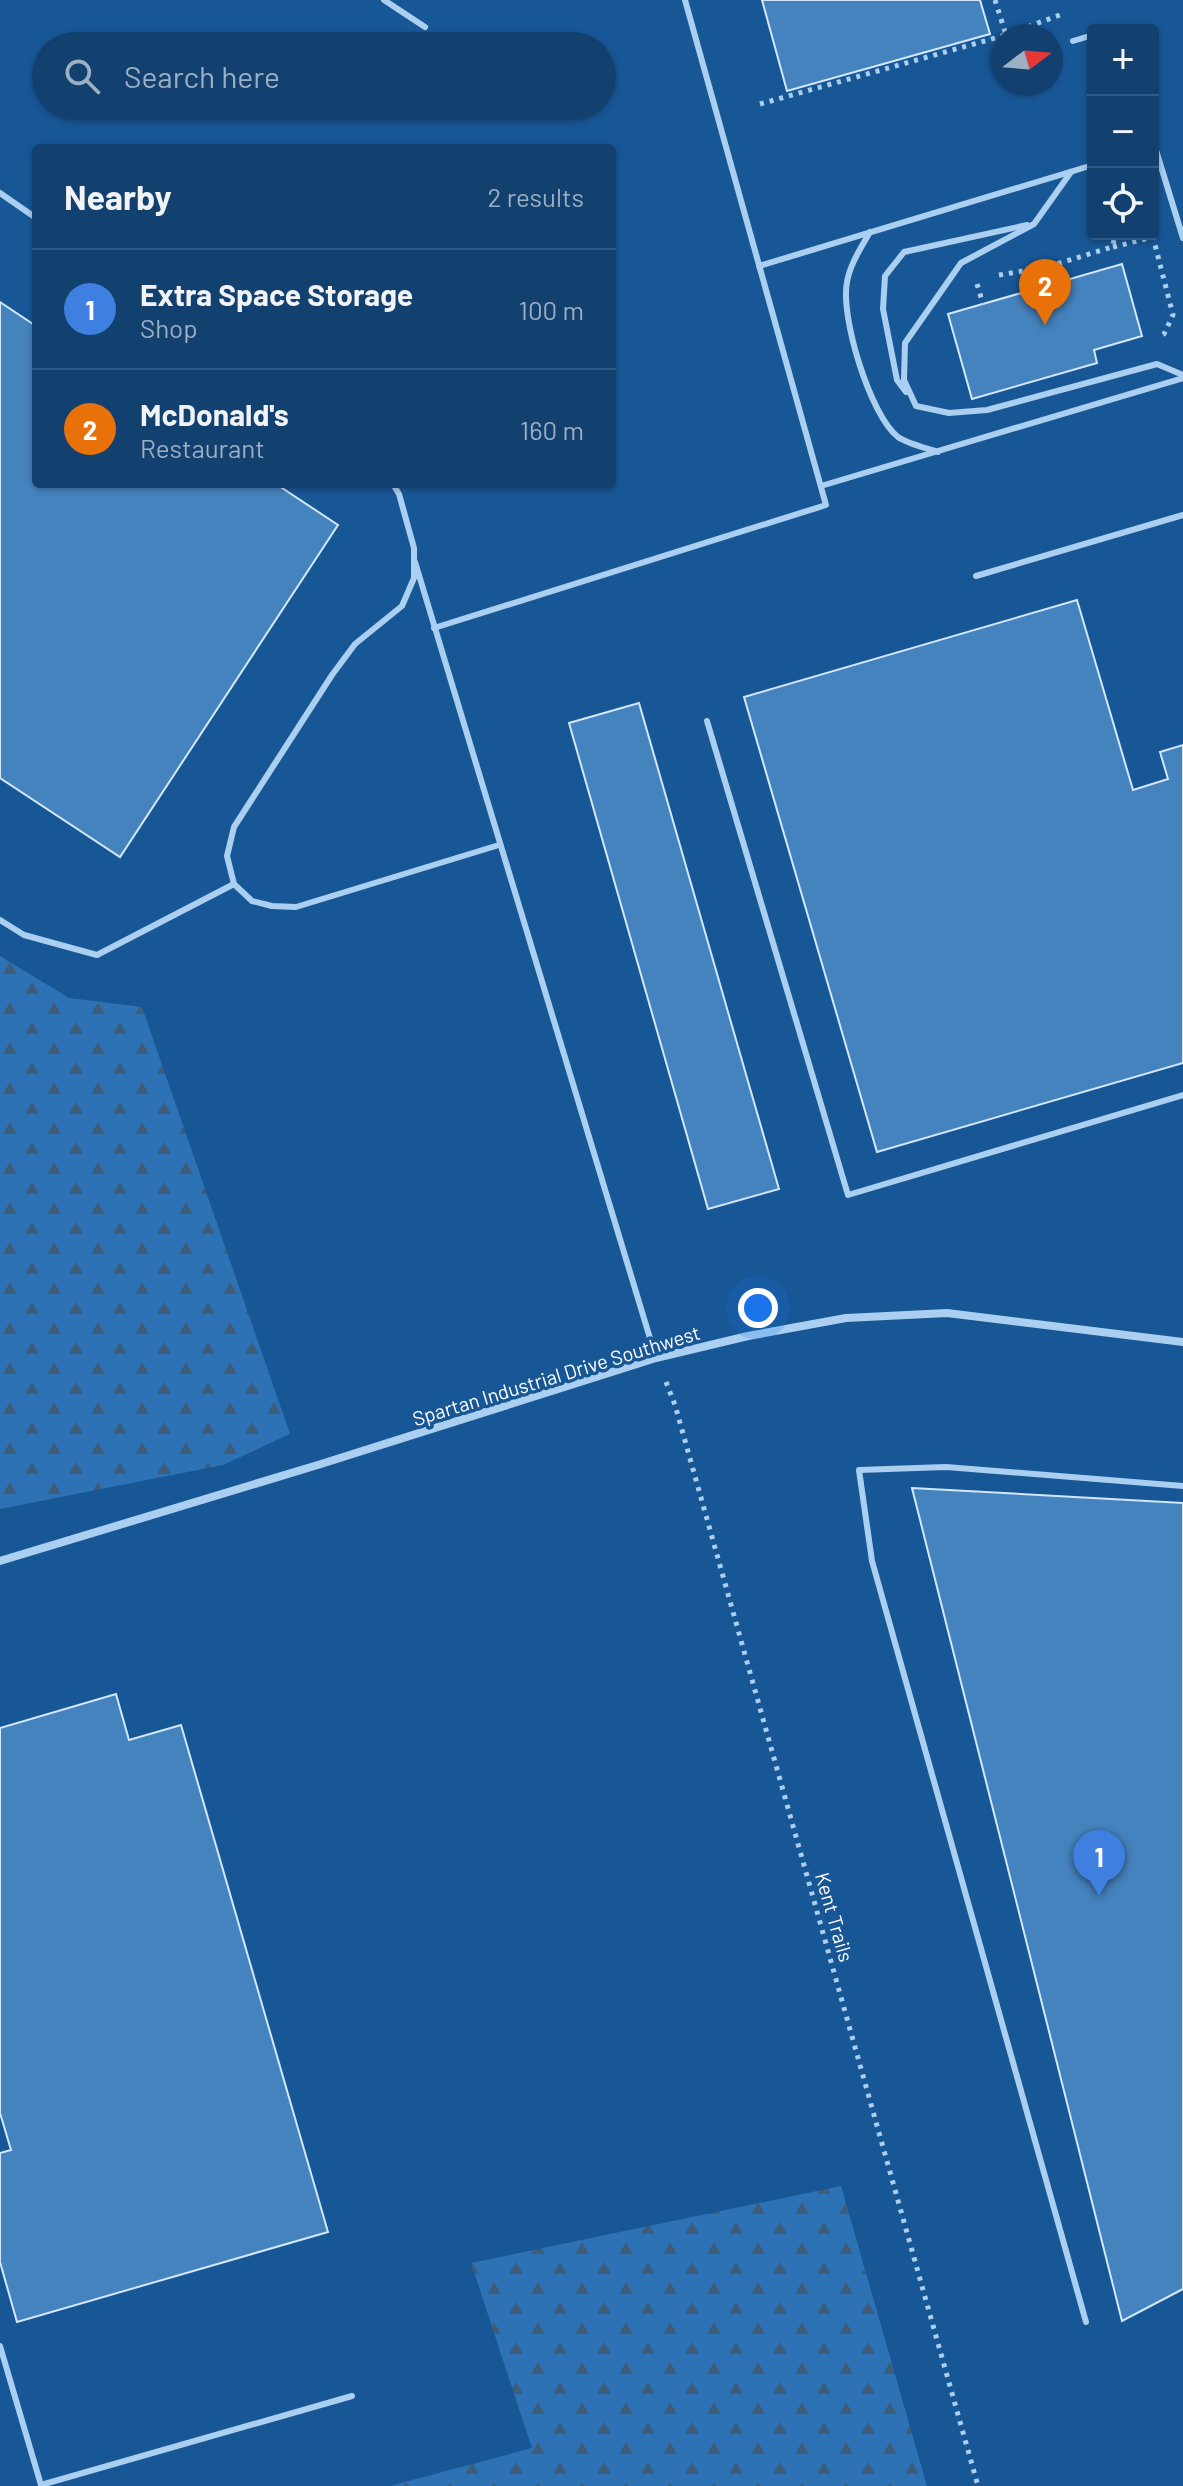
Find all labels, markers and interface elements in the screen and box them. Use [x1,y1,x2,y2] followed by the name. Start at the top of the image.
[991,24,1063,96] north arrow
[1087,24,1159,240] map controls
[1087,24,1159,96] button: +
[32,32,616,120] search box
[60,54,104,98] icon: search
[124,58,280,94] text: Search here
[1087,96,1159,168] button: −
[1087,168,1159,240] button: locate
[64,176,172,217] text: Nearby
[488,181,584,212] text: 2 results
[1019,259,1071,325] pin: 2
[140,276,413,312] text: Extra Space Storage
[85,294,95,325] text: 1
[519,294,584,325] text: 100 m
[140,312,198,343] text: Shop
[140,396,289,432] text: McDonald's
[83,414,97,445] text: 2
[520,414,584,445] text: 160 m
[140,432,265,463] text: Restaurant
[738,1288,778,1328] your location
[409,1320,703,1430] street label: Spartan Industrial Drive Southwest
[1073,1830,1125,1896] pin: 1
[811,1870,859,1964] street label: Kent Trails

